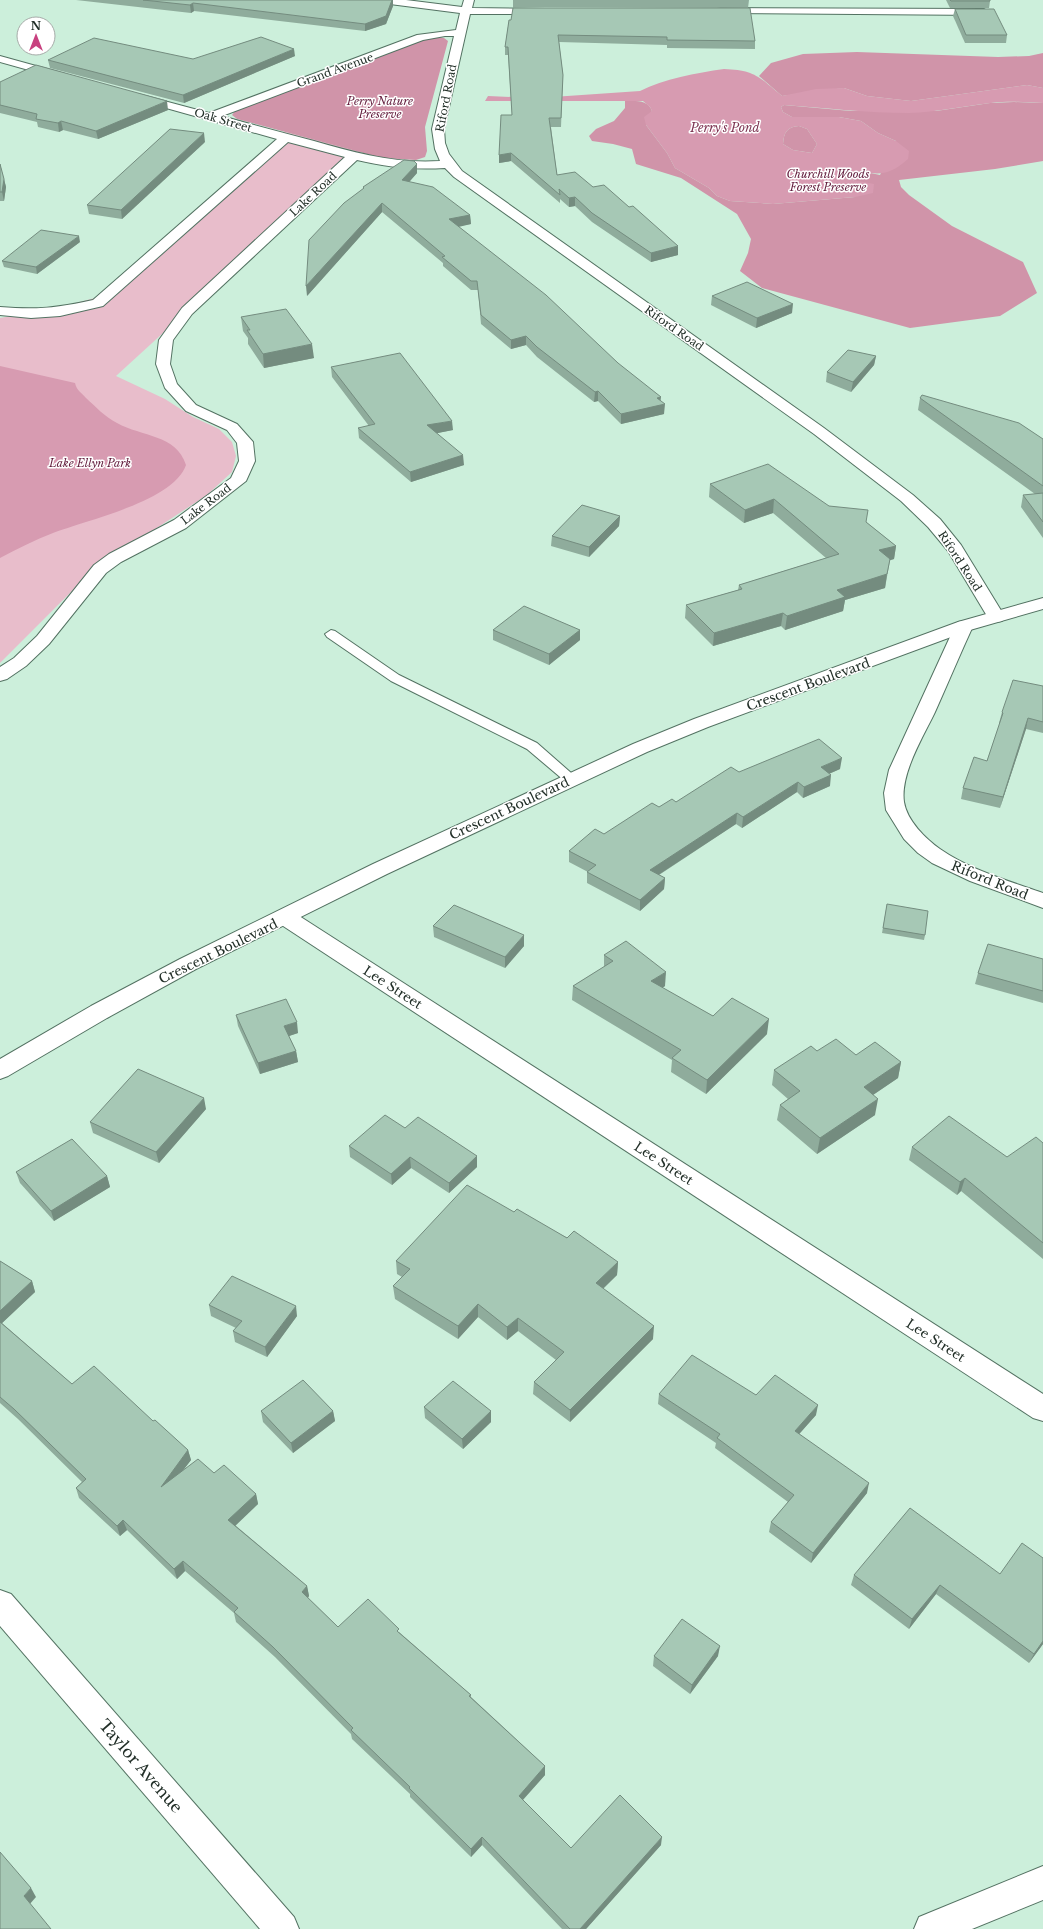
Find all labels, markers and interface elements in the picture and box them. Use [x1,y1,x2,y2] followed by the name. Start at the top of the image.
[16,16,56,56] north arrow
[31,19,42,33] text: N
[295,50,375,90] street label: Grand Avenue
[433,62,460,133] street label: Riford Road
[346,94,413,121] park label: Perry Nature Preserve
[193,105,254,135] street label: Oak Street
[689,120,760,135] water label: Perry's Pond
[787,167,869,194] park label: Churchill Woods Forest Preserve
[287,168,340,219] street label: Lake Road
[642,302,707,354] street label: Riford Road
[48,456,131,470] park label: Lake Ellyn Park
[178,480,234,527] street label: Lake Road
[935,528,985,594] street label: Riford Road
[744,654,873,715] street label: Crescent Boulevard
[447,773,572,844] street label: Crescent Boulevard
[949,857,1031,904] street label: Riford Road
[156,915,281,988] street label: Crescent Boulevard
[360,962,426,1013] street label: Lee Street
[631,1138,697,1189] street label: Lee Street
[903,1315,969,1366] street label: Lee Street
[95,1715,187,1817] street label: Taylor Avenue

